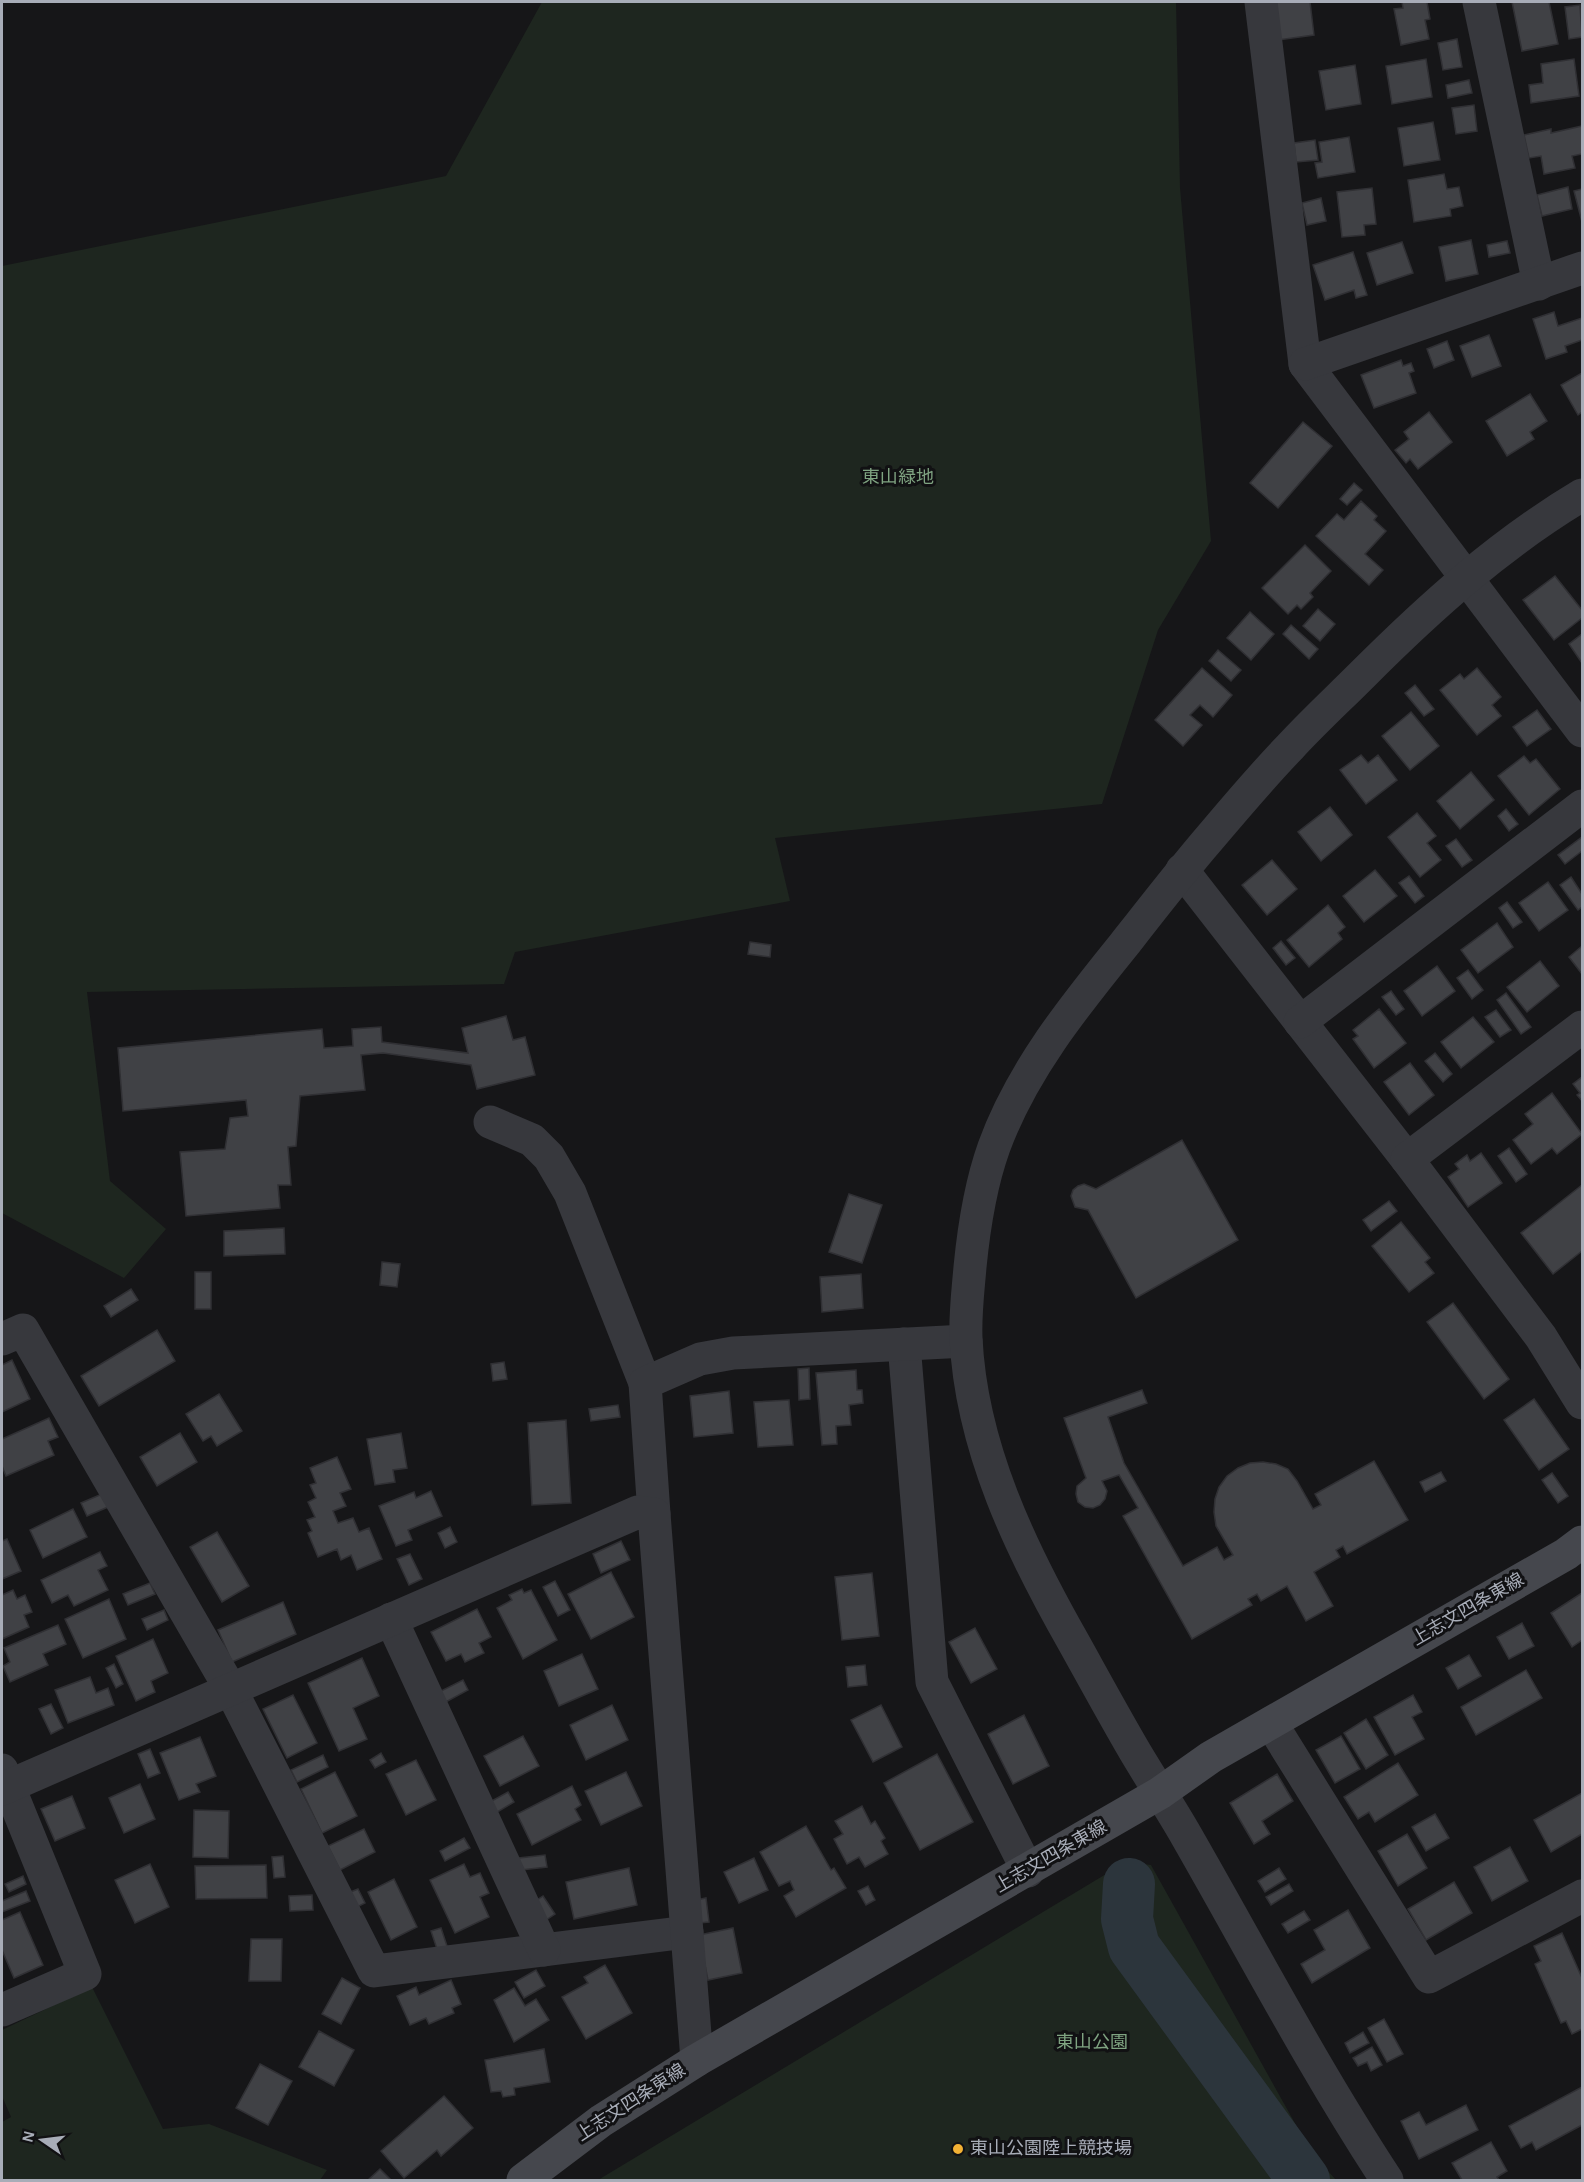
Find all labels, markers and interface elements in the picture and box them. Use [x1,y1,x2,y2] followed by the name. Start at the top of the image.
[862,468,934,487] park label: 東山緑地
[1408,1569,1527,1649] street label: 上志文四条東線
[991,1816,1110,1896] street label: 上志文四条東線
[1056,2033,1128,2052] park label: 東山公園
[572,2059,689,2145] street label: 上志文四条東線
[12,2110,72,2170] north arrow
[19,2129,38,2144] text: N
[970,2139,1132,2158] place label: 東山公園陸上競技場
[951,2142,965,2156] marker: 東山公園陸上競技場

